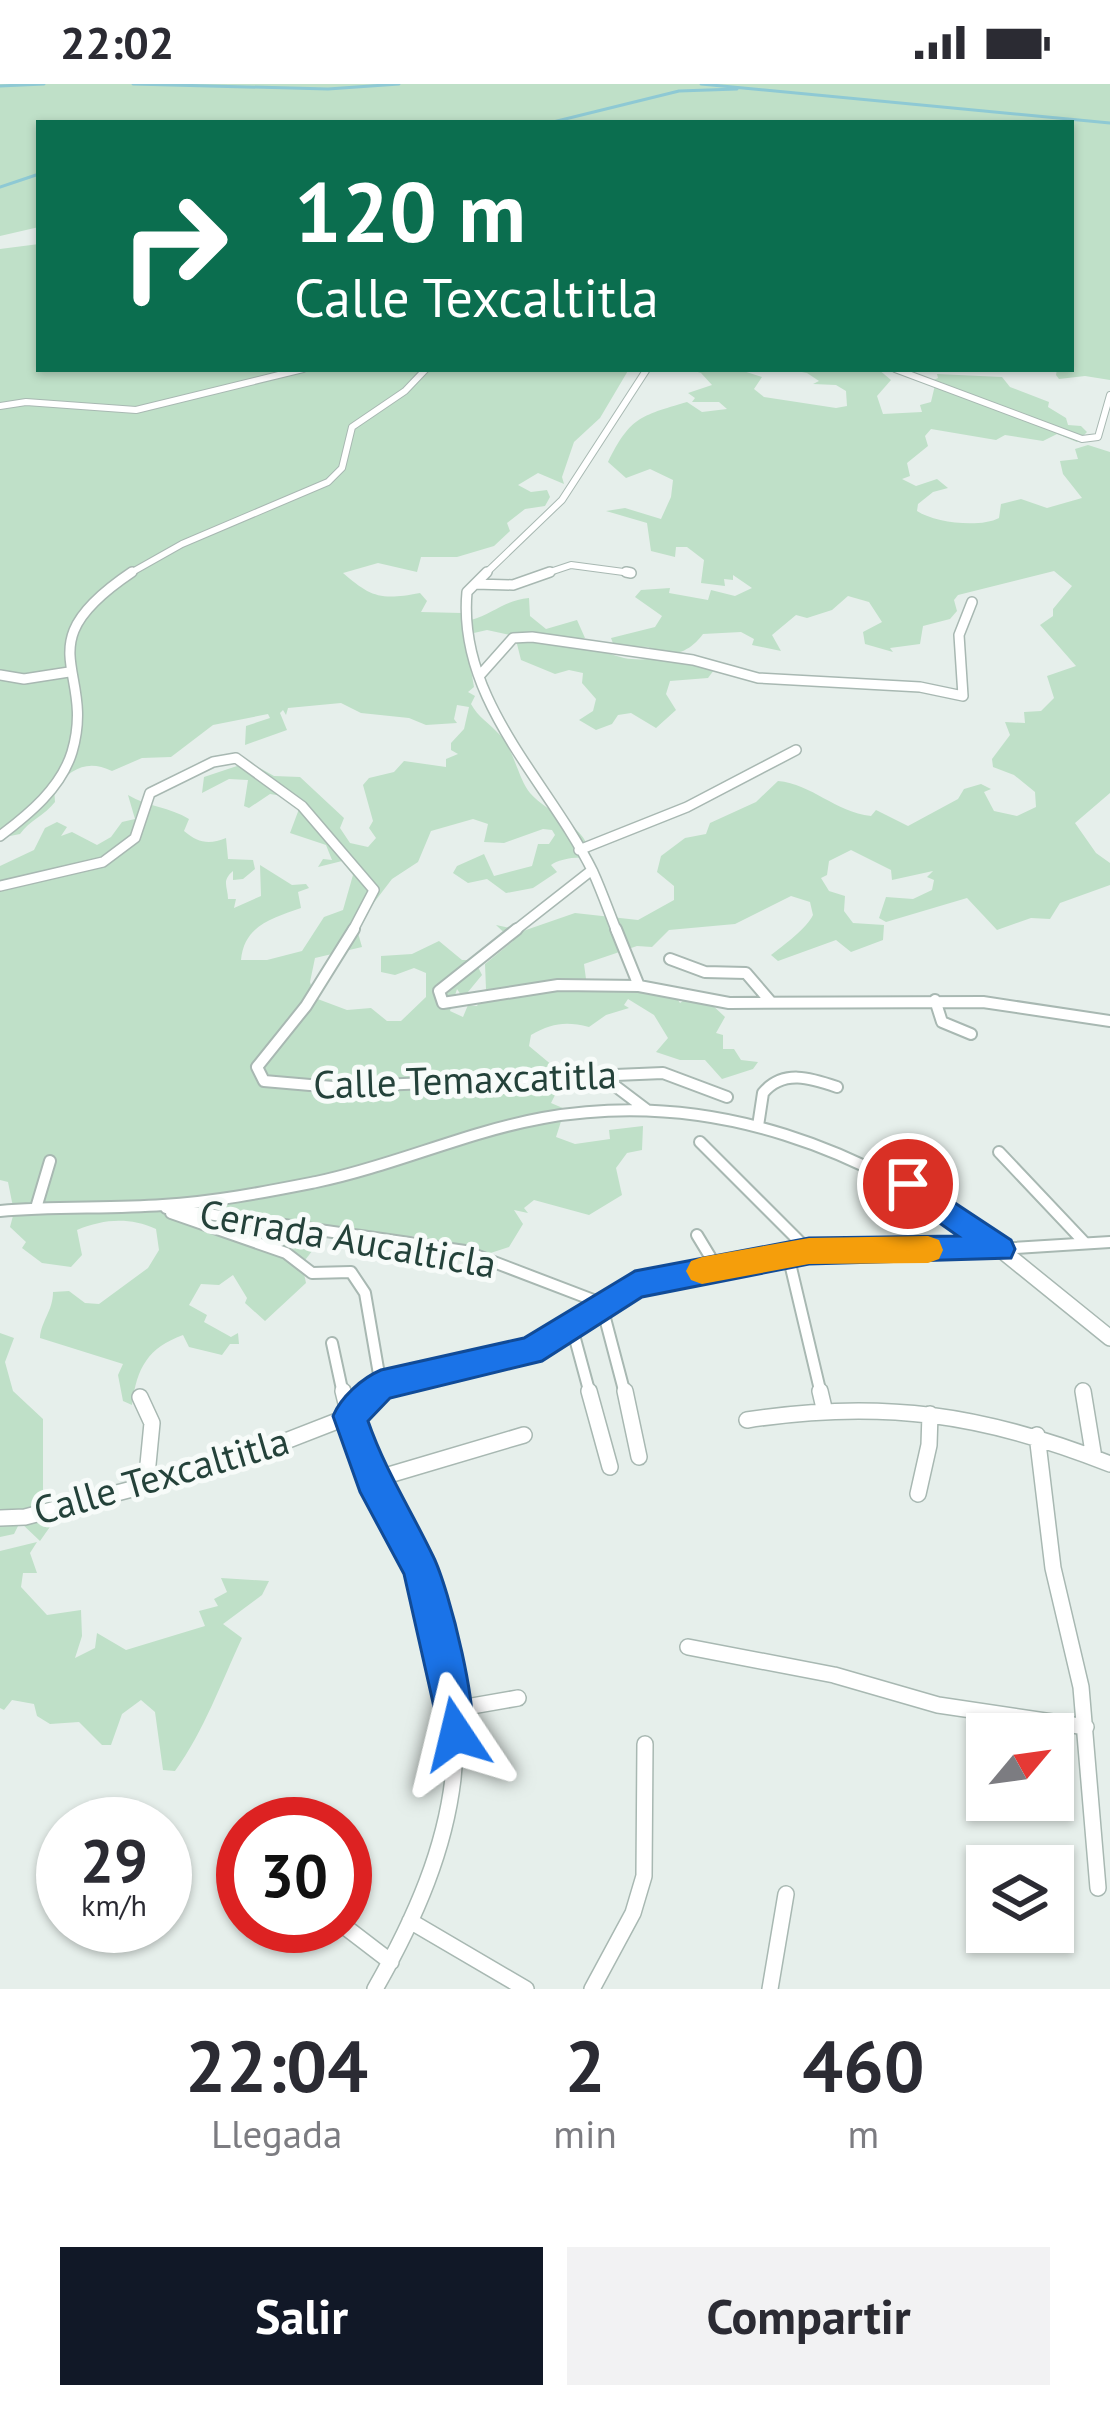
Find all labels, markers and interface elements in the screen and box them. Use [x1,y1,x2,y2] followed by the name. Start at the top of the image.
[60,13,174,71] text: 22:02
[294,156,526,265] text: 120 m
[96,168,252,324] icon: right
[294,262,659,332] text: Calle Texcaltitla
[312,1048,618,1110] street label: Calle Temaxcatitla
[857,1133,959,1235] pin
[875,1151,941,1217] icon: arrive
[196,1187,500,1289] street label: Cerrada Aucalticla
[27,1414,295,1536] street label: Calle Texcaltitla
[393,1671,519,1797] position arrow
[966,1713,1074,1821] north arrow
[966,1713,1074,1953] map controls
[216,1797,372,1953] speed limit sign: 30
[80,1821,148,1899] text: 29
[966,1845,1074,1953] button: layers
[81,1885,147,1924] text: km/h
[185,2019,368,2112] text: 22:04
[565,2019,606,2112] text: 2
[802,2019,925,2112] text: 460
[211,2108,342,2159] text: Llegada
[553,2108,617,2159] text: min
[848,2108,879,2159] text: m
[60,2247,543,2385] button: Salir
[567,2247,1050,2385] button: Compartir

